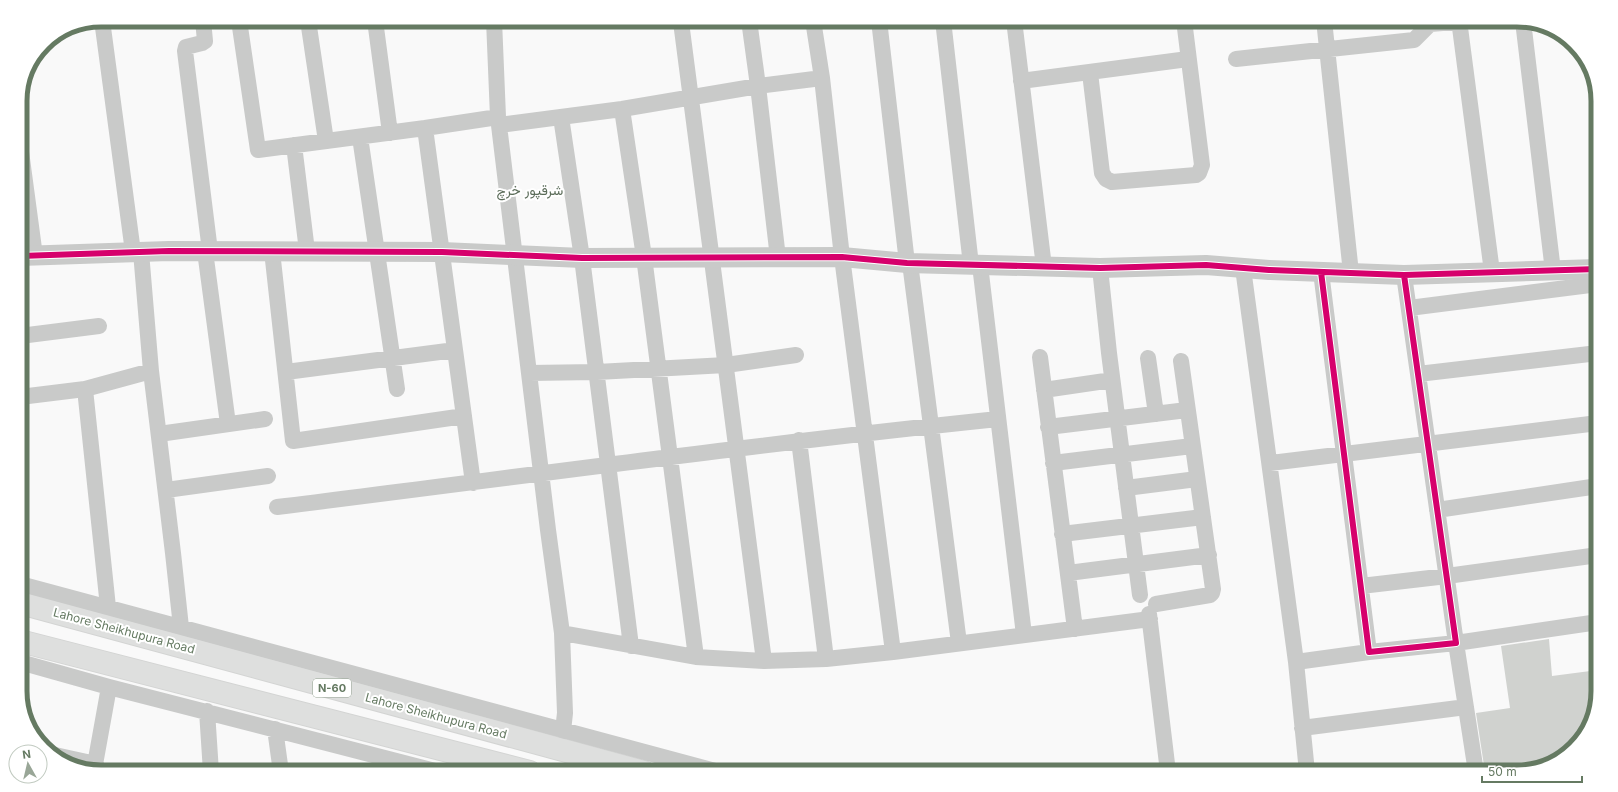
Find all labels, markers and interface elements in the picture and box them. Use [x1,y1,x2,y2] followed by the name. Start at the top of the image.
[497,181,563,201] district label: شرقپور خرچ
[52,604,197,657] street label: Lahore Sheikhupura Road
[313,679,351,697] road number: N-60
[364,689,509,742] street label: Lahore Sheikhupura Road
[8,744,48,784] north arrow
[21,747,32,762] text: N
[1482,758,1582,784] scale bar
[1488,764,1517,779] text: 50 m

